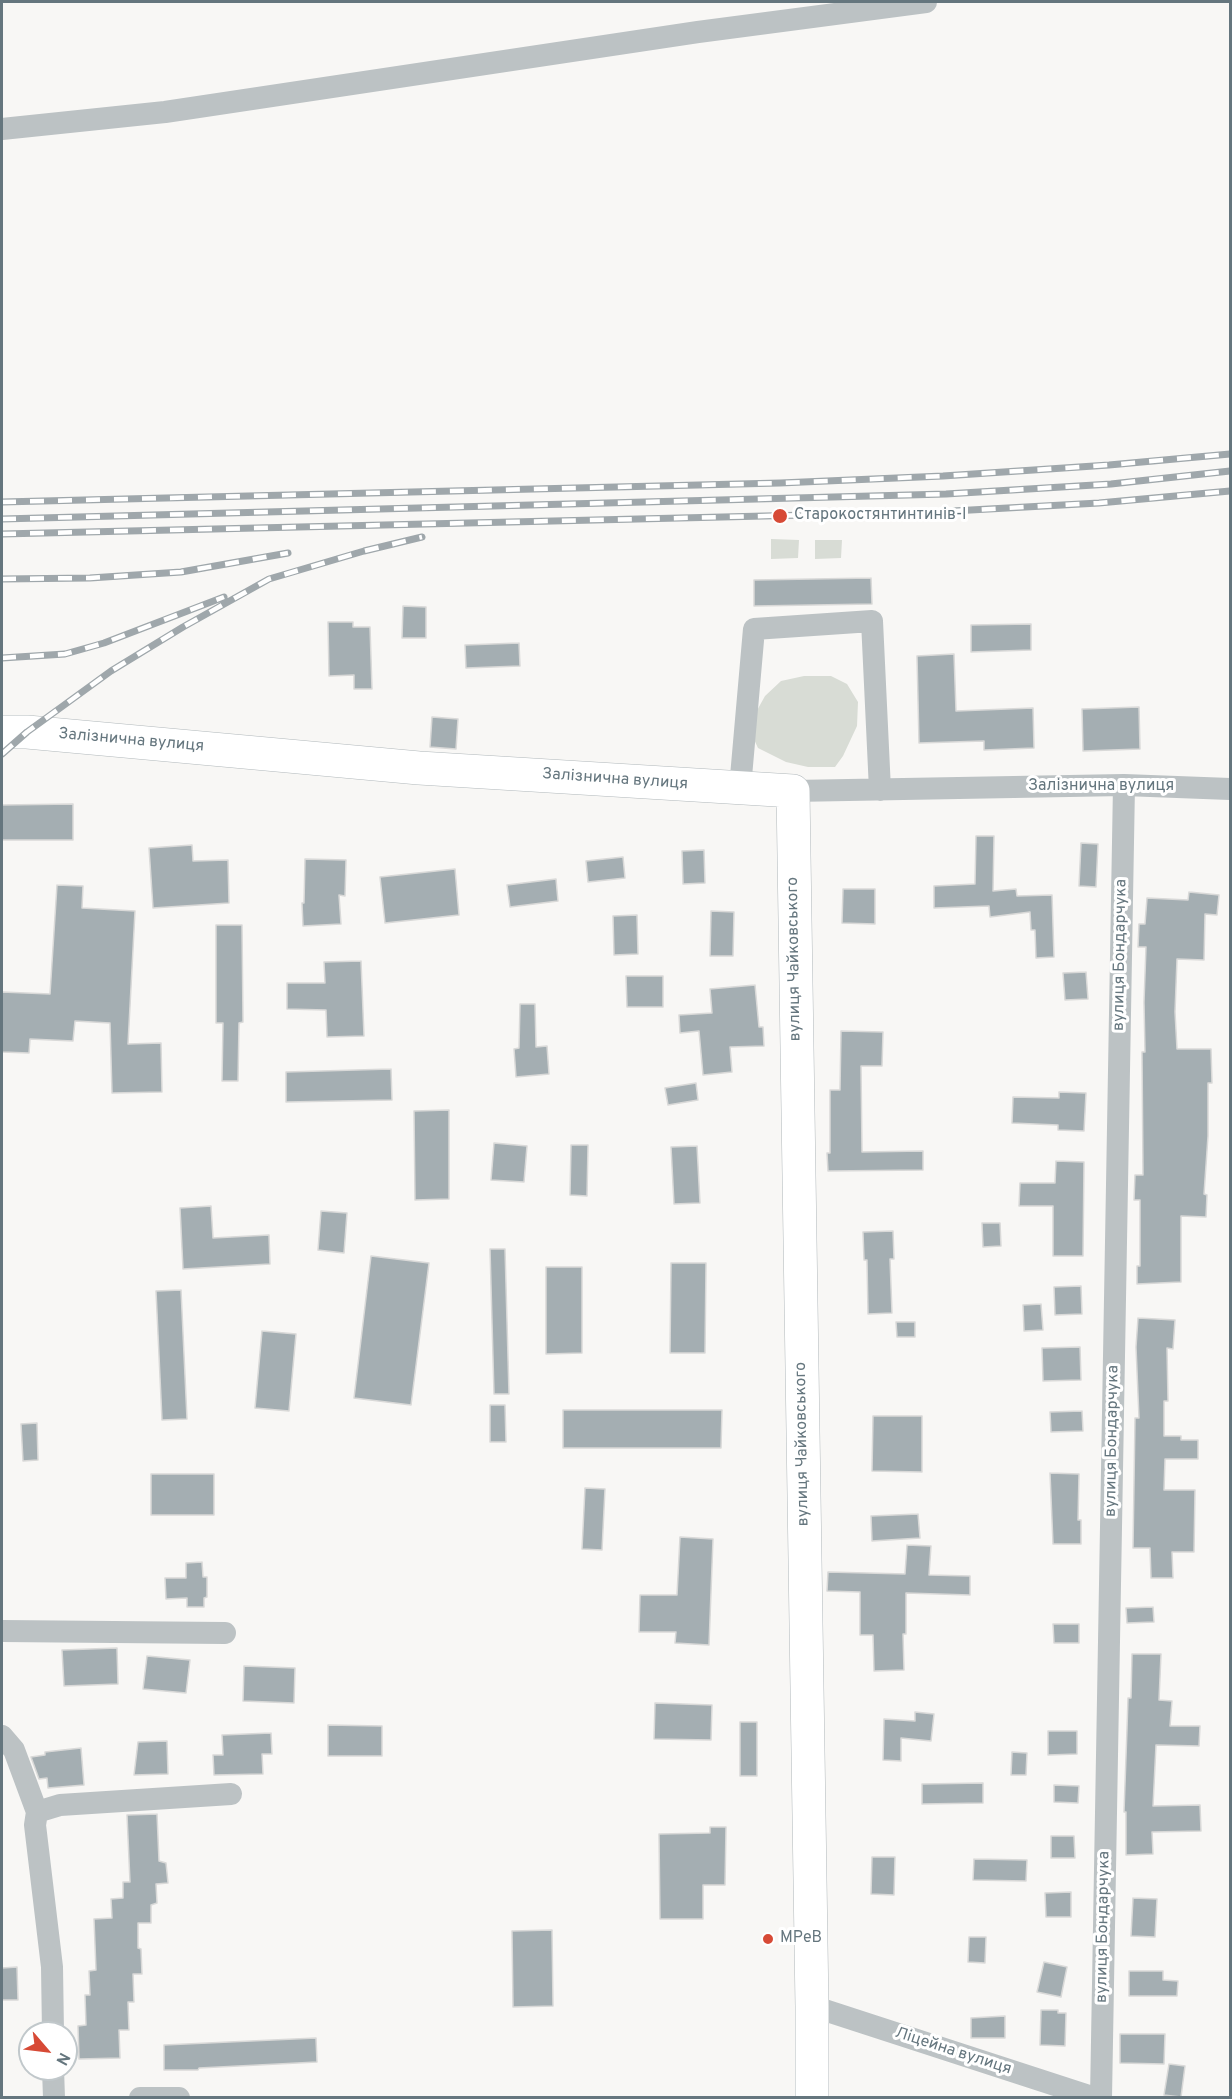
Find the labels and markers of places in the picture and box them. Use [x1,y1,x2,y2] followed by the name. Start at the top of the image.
[794,506,967,526] place label: Старокостянтинтинів-І
[771,507,789,525] marker: Старокостянтинтинів-І
[780,1929,822,1949] place label: МРеВ
[761,1932,775,1946] marker: МРеВ

